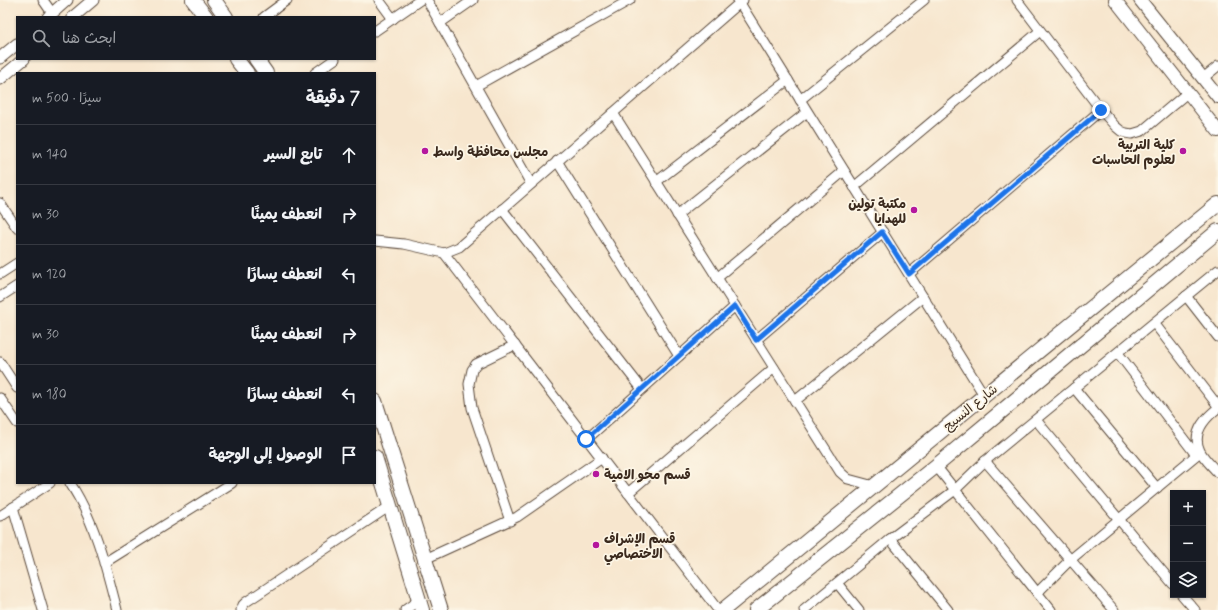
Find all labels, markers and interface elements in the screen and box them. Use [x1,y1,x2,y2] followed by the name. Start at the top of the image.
[16,16,376,60] search box
[30,27,52,49] icon: search
[62,29,116,49] text: ابحث هنا
[306,87,360,109] text: 7 دقيقة
[32,90,102,107] text: سيرًا · 500 m
[1092,101,1110,119] route end
[1092,137,1175,170] place label: كلية التربية لعلوم الحاسبات
[338,144,360,166] icon: ahead
[433,144,548,161] place label: مجلس محافظة واسط
[264,145,322,165] text: تابع السير
[32,146,67,163] text: 140 m
[420,146,430,156] marker: مجلس محافظة واسط
[1178,146,1188,156] marker: كلية التربية لعلوم الحاسبات
[848,196,906,228] place label: مكتبة تولين للهدايا
[338,204,360,226] icon: right
[251,205,322,225] text: انعطف يمينًا
[909,205,919,215] marker: مكتبة تولين للهدايا
[32,206,59,223] text: 30 m
[338,264,360,286] icon: left
[247,265,322,285] text: انعطف يسارًا
[32,266,66,283] text: 120 m
[338,324,360,346] icon: right
[251,325,322,345] text: انعطف يمينًا
[32,326,59,343] text: 30 m
[940,381,1002,435] street label: شارع النسيج
[338,384,360,406] icon: left
[247,385,322,405] text: انعطف يسارًا
[32,386,67,403] text: 180 m
[577,430,595,448] route start
[338,444,360,466] icon: arrive
[208,445,322,465] text: الوصول إلى الوجهة
[604,467,691,485] place label: قسم محو الامية
[591,469,601,479] marker: قسم محو الامية
[1170,490,1206,598] map controls
[1170,490,1206,526] button: +
[1170,526,1206,562] button: −
[604,531,676,566] place label: قسم الإشراف الاختصاصي
[591,540,601,550] marker: قسم الإشراف الاختصاصي
[1170,562,1206,598] button: layers

